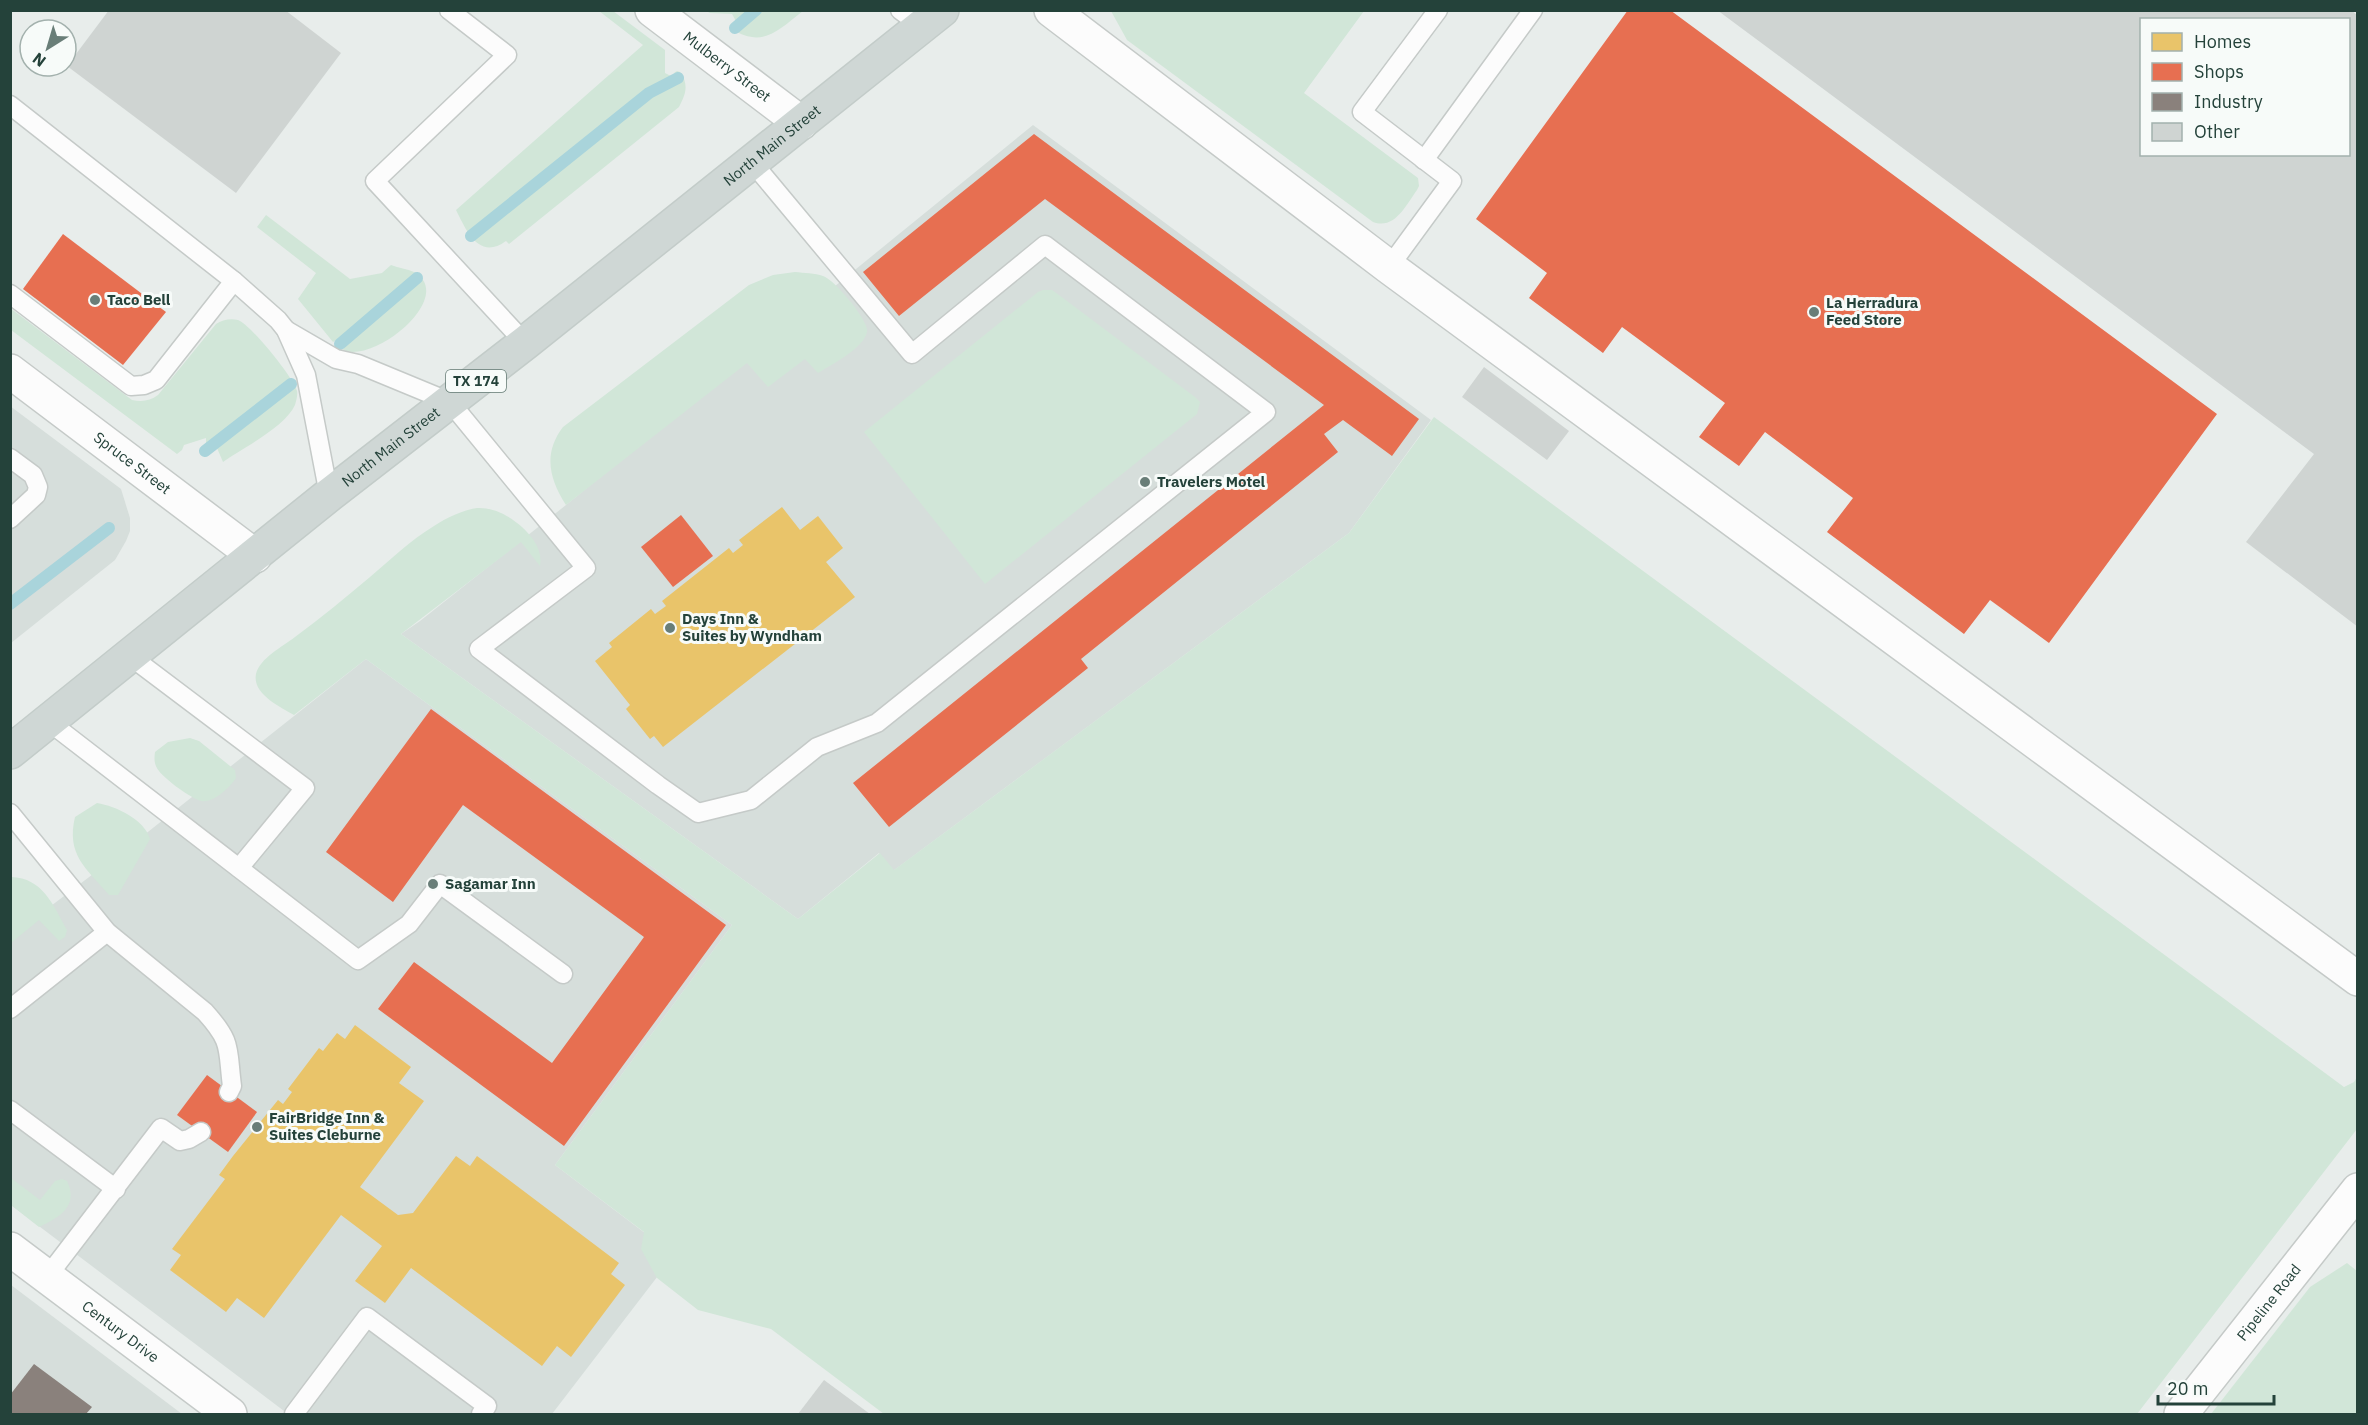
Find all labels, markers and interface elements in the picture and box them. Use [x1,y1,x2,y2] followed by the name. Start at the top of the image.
[18,18,78,78] north arrow
[2140,18,2350,156] legend
[680,27,775,106] street label: Mulberry Street
[2194,30,2251,53] text: Homes
[28,49,50,71] text: N
[2194,60,2244,83] text: Shops
[2194,90,2263,113] text: Industry
[719,101,824,190] street label: North Main Street
[2194,120,2240,143] text: Other
[107,290,171,309] place label: Taco Bell
[88,293,102,307] marker: Taco Bell
[1826,293,1919,329] place label: La Herradura Feed Store
[1807,305,1821,319] marker: La Herradura Feed Store
[446,370,506,392] road number: TX 174
[338,403,444,491] street label: North Main Street
[90,428,175,498] street label: Spruce Street
[1157,472,1266,491] place label: Travelers Motel
[1138,475,1152,489] marker: Travelers Motel
[682,609,822,645] place label: Days Inn & Suites by Wyndham
[663,621,677,635] marker: Days Inn & Suites by Wyndham
[445,874,536,893] place label: Sagamar Inn
[426,877,440,891] marker: Sagamar Inn
[269,1108,385,1144] place label: FairBridge Inn & Suites Cleburne
[250,1120,264,1134] marker: FairBridge Inn & Suites Cleburne
[2233,1260,2305,1344] street label: Pipeline Road
[78,1296,163,1366] street label: Century Drive
[2158,1368,2274,1406] scale bar
[2167,1377,2209,1400] text: 20 m

